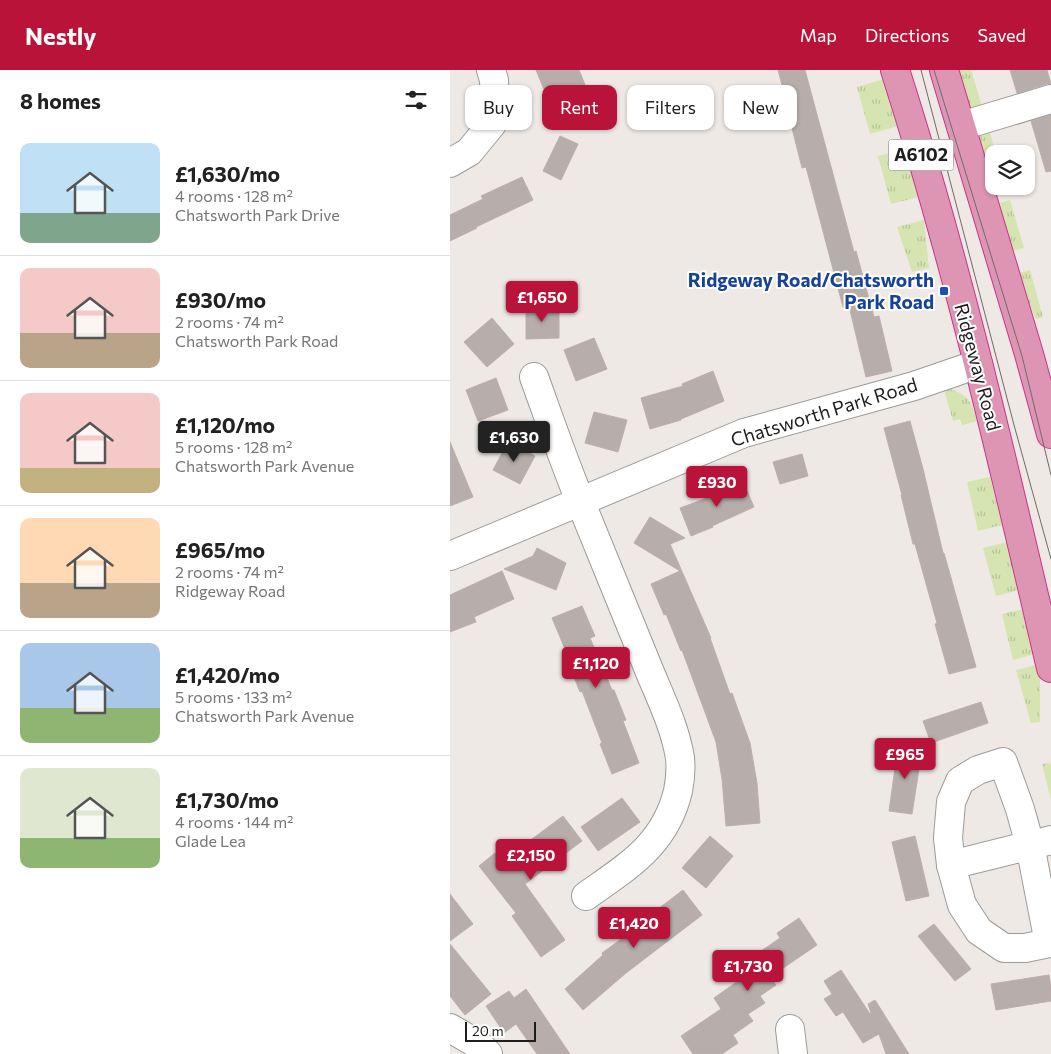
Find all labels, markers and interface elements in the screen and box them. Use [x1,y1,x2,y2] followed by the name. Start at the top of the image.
[25,21,97,50] text: Nestly
[800,24,837,46] text: Map
[865,24,949,46] text: Directions
[977,24,1026,46] text: Saved
[465,85,532,130] chip: Buy
[542,85,617,130] chip: Rent
[627,85,714,130] chip: Filters
[724,85,797,130] chip: New
[402,86,430,114] icon: filters
[20,88,101,113] text: 8 homes
[888,140,954,170] road number: A6102
[985,145,1035,195] map controls
[985,145,1035,195] button: layers
[175,161,280,186] text: £1,630/mo
[60,163,120,223] icon: home
[175,186,293,205] text: 4 rooms · 128 m²
[175,205,340,224] text: Chatsworth Park Drive
[688,268,934,313] place label: Ridgeway Road/Chatsworth Park Road
[501,280,583,323] pin: £1,650
[938,285,950,297] marker: Ridgeway Road/Chatsworth Park Road
[175,287,266,312] text: £930/mo
[517,287,567,306] text: £1,650
[60,288,120,348] icon: home
[950,301,1007,433] street label: Ridgeway Road
[175,312,284,331] text: 2 rooms · 74 m²
[175,331,338,350] text: Chatsworth Park Road
[728,372,920,451] street label: Chatsworth Park Road
[175,412,275,437] text: £1,120/mo
[60,413,120,473] icon: home
[473,420,555,463] pin: £1,630
[489,427,539,446] text: £1,630
[175,437,292,456] text: 5 rooms · 128 m²
[175,456,354,475] text: Chatsworth Park Avenue
[687,466,747,508] pin: £930
[697,472,737,491] text: £930
[175,537,265,562] text: £965/mo
[60,538,120,598] icon: home
[175,562,284,581] text: 2 rooms · 74 m²
[175,581,285,600] text: Ridgeway Road
[555,646,637,689] pin: £1,120
[573,653,619,672] text: £1,120
[175,662,280,687] text: £1,420/mo
[60,663,120,723] icon: home
[175,687,292,706] text: 5 rooms · 133 m²
[175,706,354,725] text: Chatsworth Park Avenue
[875,738,935,780] pin: £965
[886,744,924,763] text: £965
[175,787,279,812] text: £1,730/mo
[60,788,120,848] icon: home
[175,812,294,831] text: 4 rooms · 144 m²
[175,831,246,850] text: Glade Lea
[490,838,572,881] pin: £2,150
[507,845,555,864] text: £2,150
[593,906,675,949] pin: £1,420
[609,913,659,932] text: £1,420
[707,950,789,992] pin: £1,730
[723,956,773,975] text: £1,730
[465,1019,536,1042] scale bar
[472,1022,504,1039] text: 20 m

